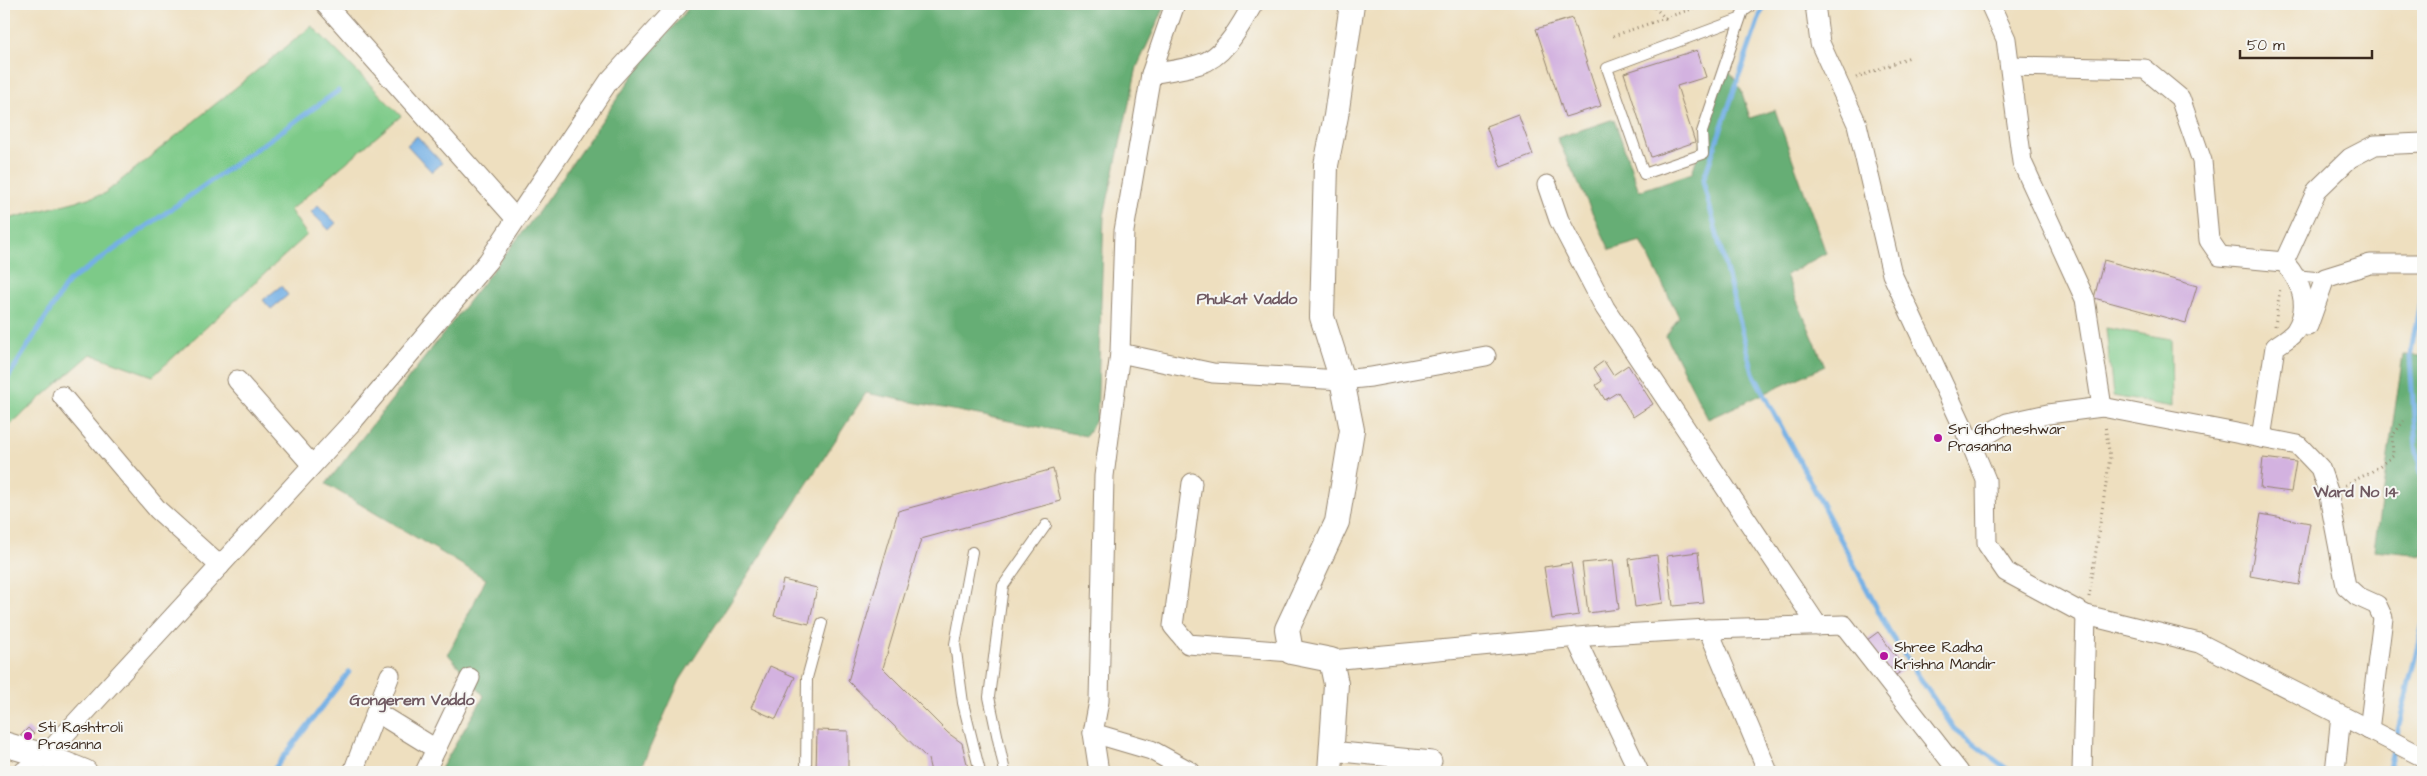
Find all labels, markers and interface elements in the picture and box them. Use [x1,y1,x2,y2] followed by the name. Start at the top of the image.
[2240,28,2372,60] scale bar
[2247,35,2285,56] text: 50 m
[1197,288,1298,310] district label: Phukat Vaddo
[1948,419,2065,457] place label: Sri Ghotneshwar Prasanna
[1932,432,1944,444] marker: Sri Ghotneshwar Prasanna
[2313,481,2399,503] district label: Ward No 14
[1894,637,1996,675] place label: Shree Radha Krishna Mandir
[1878,650,1890,662] marker: Shree Radha Krishna Mandir
[350,689,475,713] district label: Gongerem Vaddo
[38,717,123,755] place label: Sti Rashtroli Prasanna
[22,730,34,742] marker: Sti Rashtroli Prasanna

